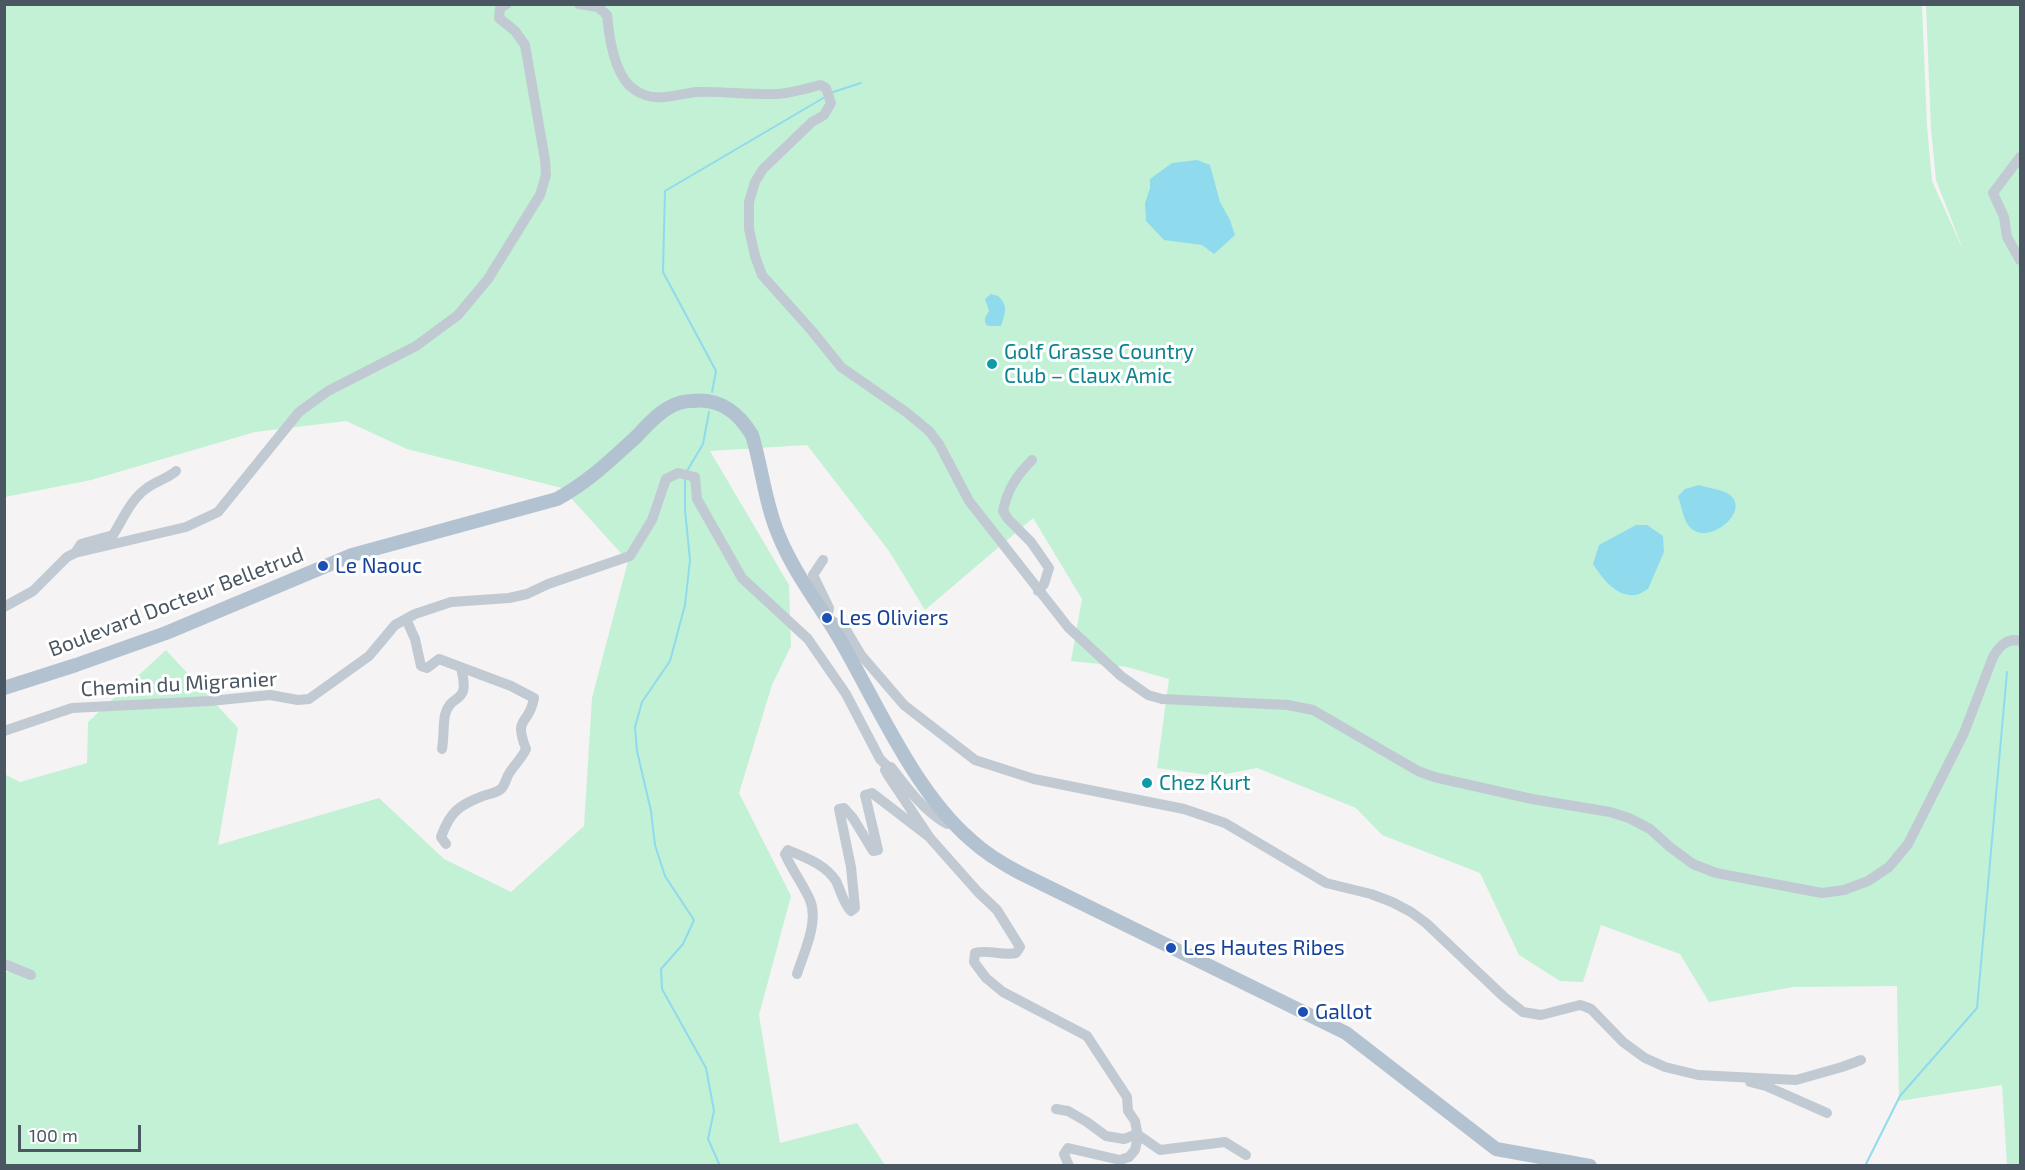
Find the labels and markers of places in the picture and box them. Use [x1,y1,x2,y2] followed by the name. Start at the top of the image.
[1004,339,1194,389] place label: Golf Grasse Country Club – Claux Amic
[985,357,999,371] marker: Golf Grasse Country Club – Claux Amic
[335,553,422,579] place label: Le Naouc
[316,559,330,573] marker: Le Naouc
[839,605,949,631] place label: Les Oliviers
[820,611,834,625] marker: Les Oliviers
[1159,770,1251,796] place label: Chez Kurt
[1140,776,1154,790] marker: Chez Kurt
[1183,935,1345,961] place label: Les Hautes Ribes
[1164,941,1178,955] marker: Les Hautes Ribes
[1315,999,1372,1025] place label: Gallot
[1296,1005,1310,1019] marker: Gallot

